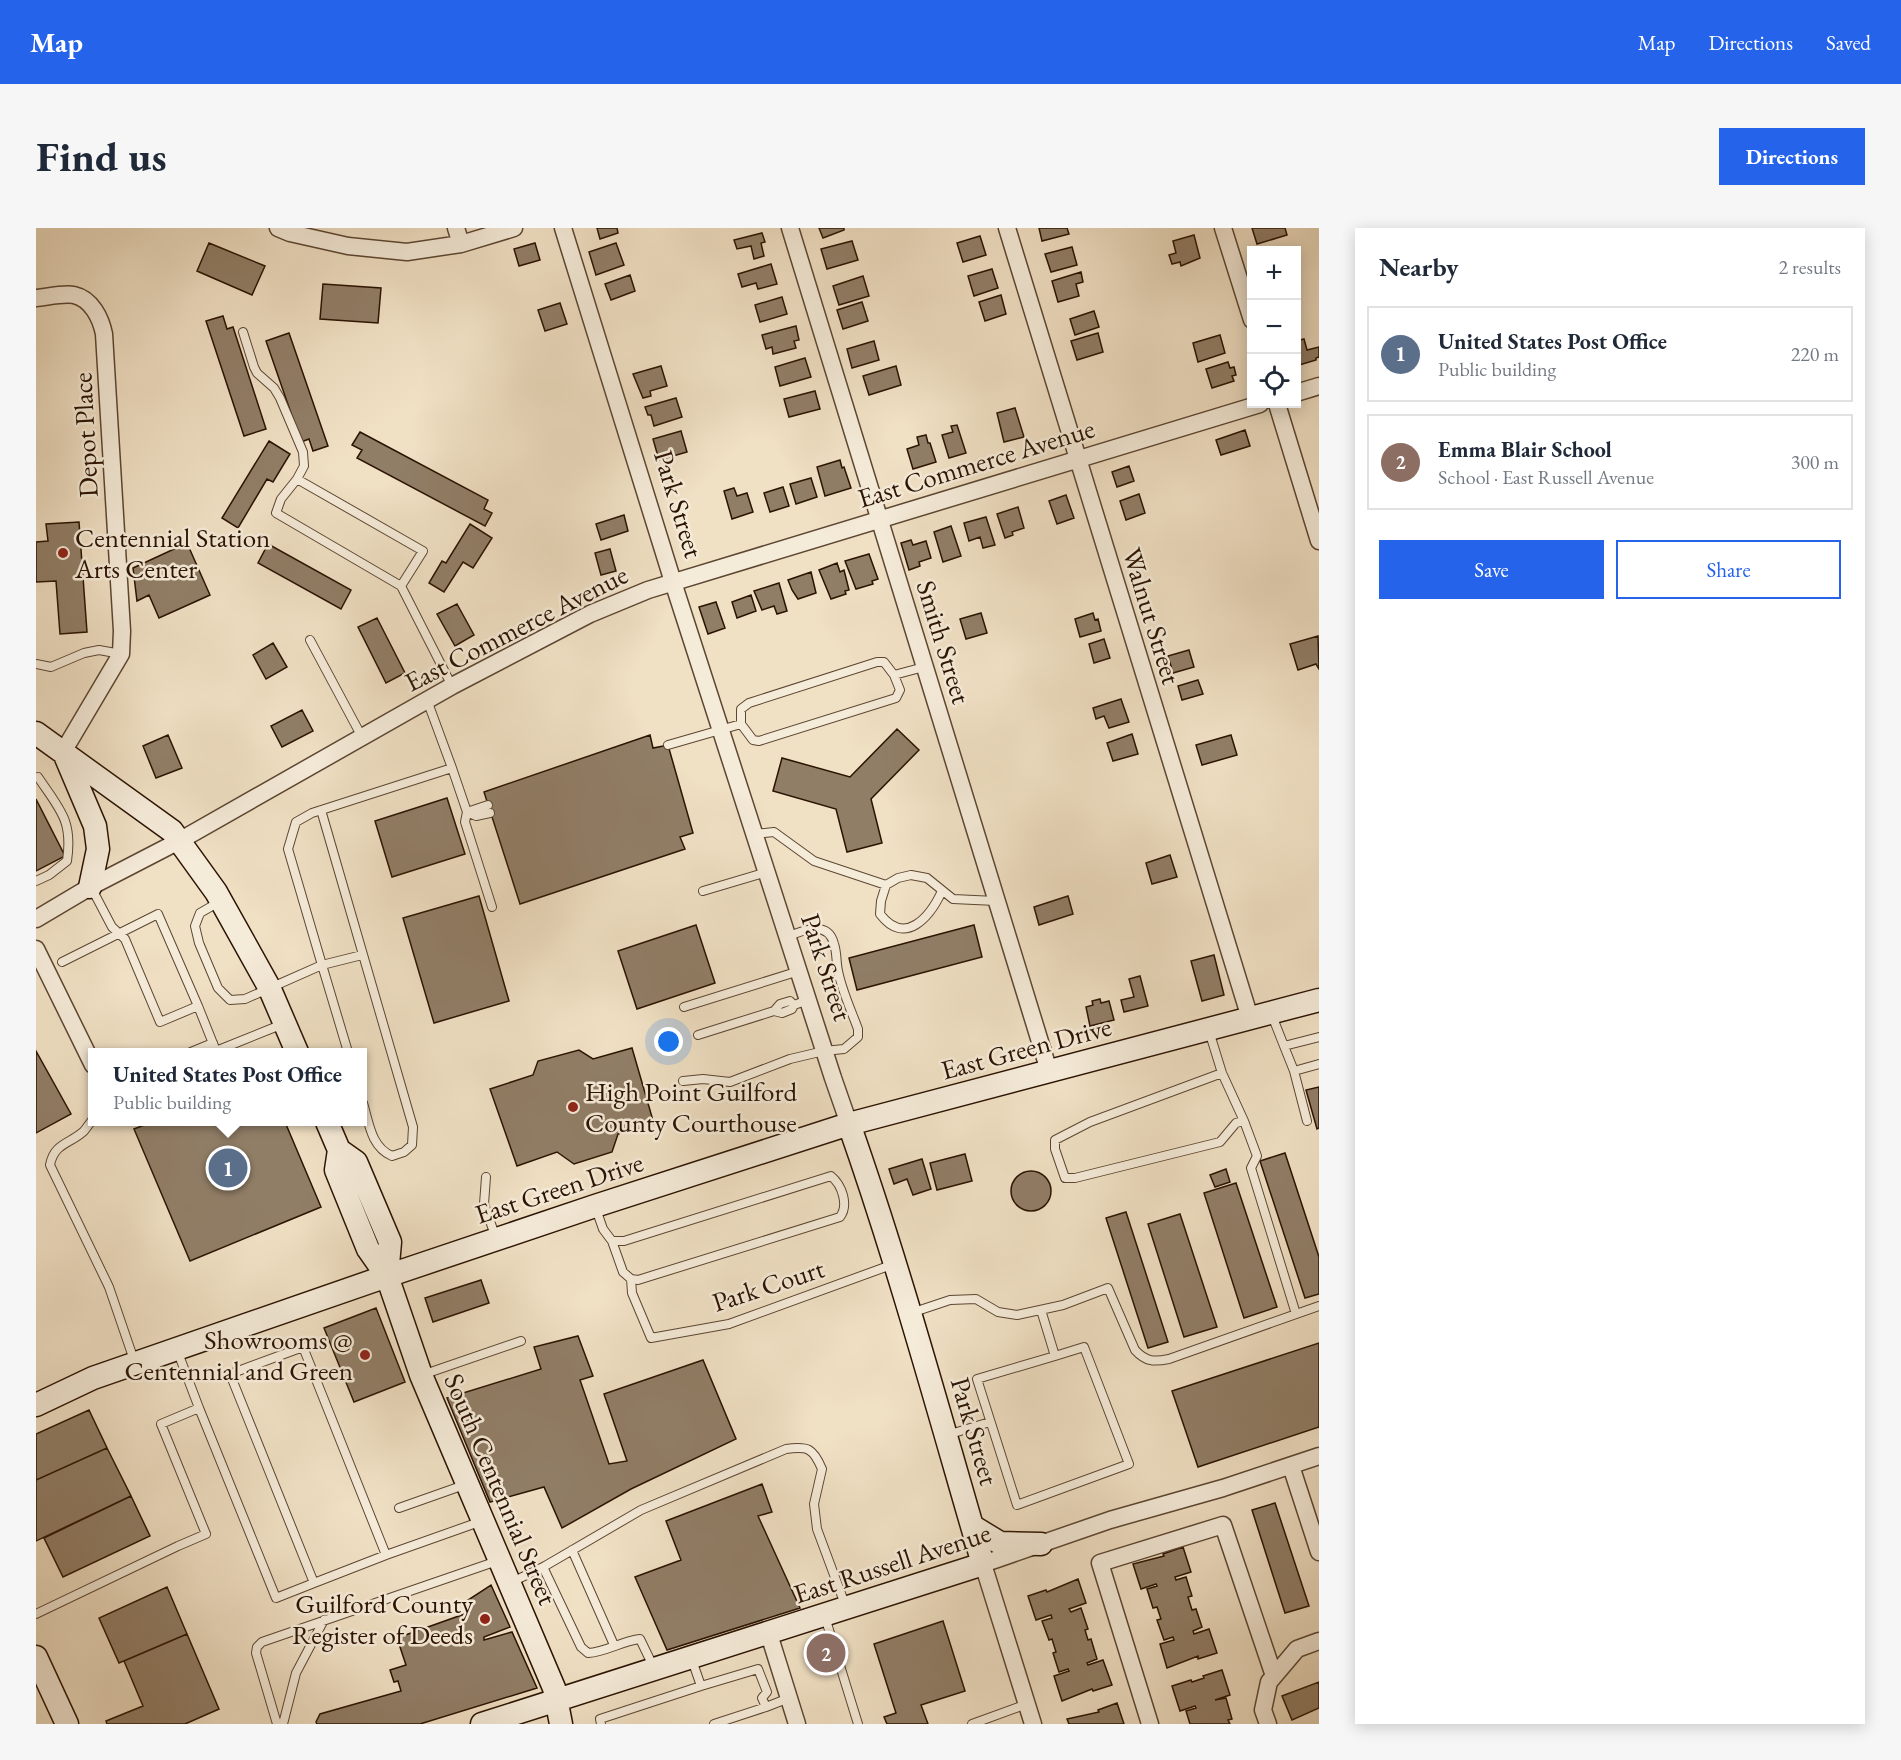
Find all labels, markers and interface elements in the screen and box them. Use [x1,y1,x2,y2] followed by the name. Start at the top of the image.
[30,24,83,60] text: Map
[1638,29,1675,56] text: Map
[1708,29,1793,56] text: Directions
[1826,29,1871,56] text: Saved
[1719,128,1865,185] button: Directions
[36,129,167,184] text: Find us
[1247,246,1301,408] map controls
[1247,246,1301,300] button: +
[1379,250,1459,284] text: Nearby
[1778,254,1841,280] text: 2 results
[1247,300,1301,354] button: −
[1438,327,1667,356] text: United States Post Office
[1395,341,1406,367] text: 1
[1791,341,1839,367] text: 220 m
[1247,354,1301,408] button: locate
[1438,356,1556,382] text: Public building
[64,372,106,498] street label: Depot Place
[853,410,1099,516] street label: East Commerce Avenue
[1438,435,1612,464] text: Emma Blair School
[646,446,712,563] street label: Park Street
[1395,449,1406,475] text: 2
[1791,449,1839,475] text: 300 m
[1438,464,1654,490] text: School · East Russell Avenue
[74,520,270,586] place label: Centennial Station Arts Center
[1379,540,1604,599] button: Save
[1616,540,1841,599] button: Share
[1115,543,1189,689] street label: Walnut Street
[56,546,70,560] marker: Centennial Station Arts Center
[399,557,633,699] street label: East Commerce Avenue
[909,576,979,708] street label: Smith Street
[793,909,861,1026] street label: Park Street
[937,1008,1115,1088] street label: East Green Drive
[654,1027,683,1056] your location
[88,1048,367,1126] popup
[113,1060,342,1089] text: United States Post Office
[585,1074,798,1140] place label: High Point Guilford County Courthouse
[113,1089,231,1115] text: Public building
[566,1100,580,1114] marker: High Point Guilford County Courthouse
[470,1144,648,1232] street label: East Green Drive
[208,1146,248,1190] pin: 1
[708,1250,829,1320] street label: Park Court
[124,1322,353,1388] place label: Showrooms @ Centennial and Green
[358,1348,372,1362] marker: Showrooms @ Centennial and Green
[436,1368,566,1610] street label: South Centennial Street
[943,1373,1007,1490] street label: Park Street
[789,1515,995,1611] street label: East Russell Avenue
[292,1586,473,1652] place label: Guilford County Register of Deeds
[478,1612,492,1626] marker: Guilford County Register of Deeds
[806,1630,846,1676] pin: 2

